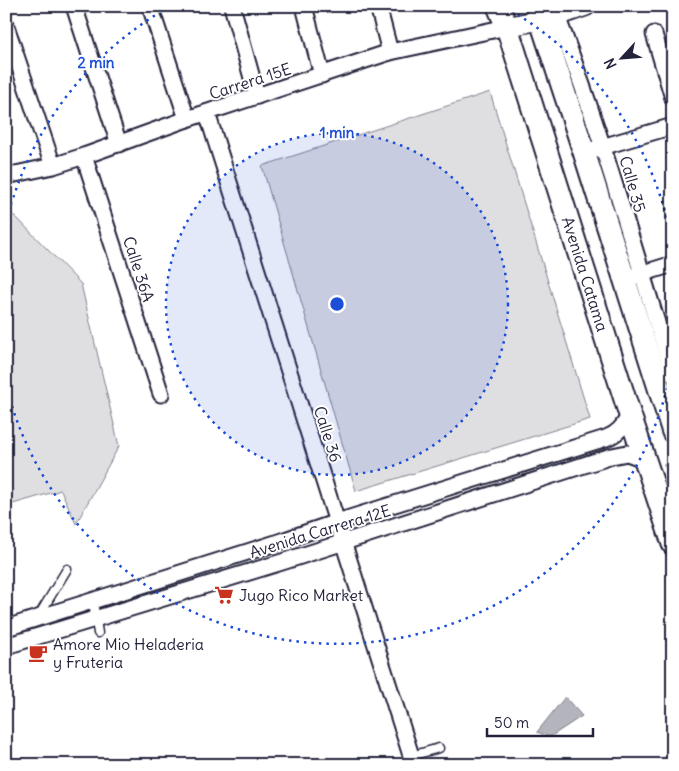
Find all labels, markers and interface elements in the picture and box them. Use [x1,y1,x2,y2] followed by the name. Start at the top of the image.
[596,32,646,82] north arrow
[78,53,115,72] text: 2 min
[600,55,621,72] text: N
[206,58,294,104] street label: Carrera 15E
[320,123,355,142] text: 1 min
[615,154,651,214] street label: Calle 35
[558,214,613,334] street label: Avenida Catama
[119,234,159,304] street label: Calle 36A
[328,295,346,313] centre of rings
[310,404,346,464] street label: Calle 36
[247,500,393,562] street label: Avenida Carrera 12E
[213,584,235,606] supermarket icon: Jugo Rico Market
[239,585,364,605] place label: Jugo Rico Market
[53,634,204,672] place label: Amore Mio Heladeria y Fruteria
[27,642,49,664] cafe icon: Amore Mio Heladeria y Fruteria
[487,706,593,738] scale bar
[494,713,529,732] text: 50 m

